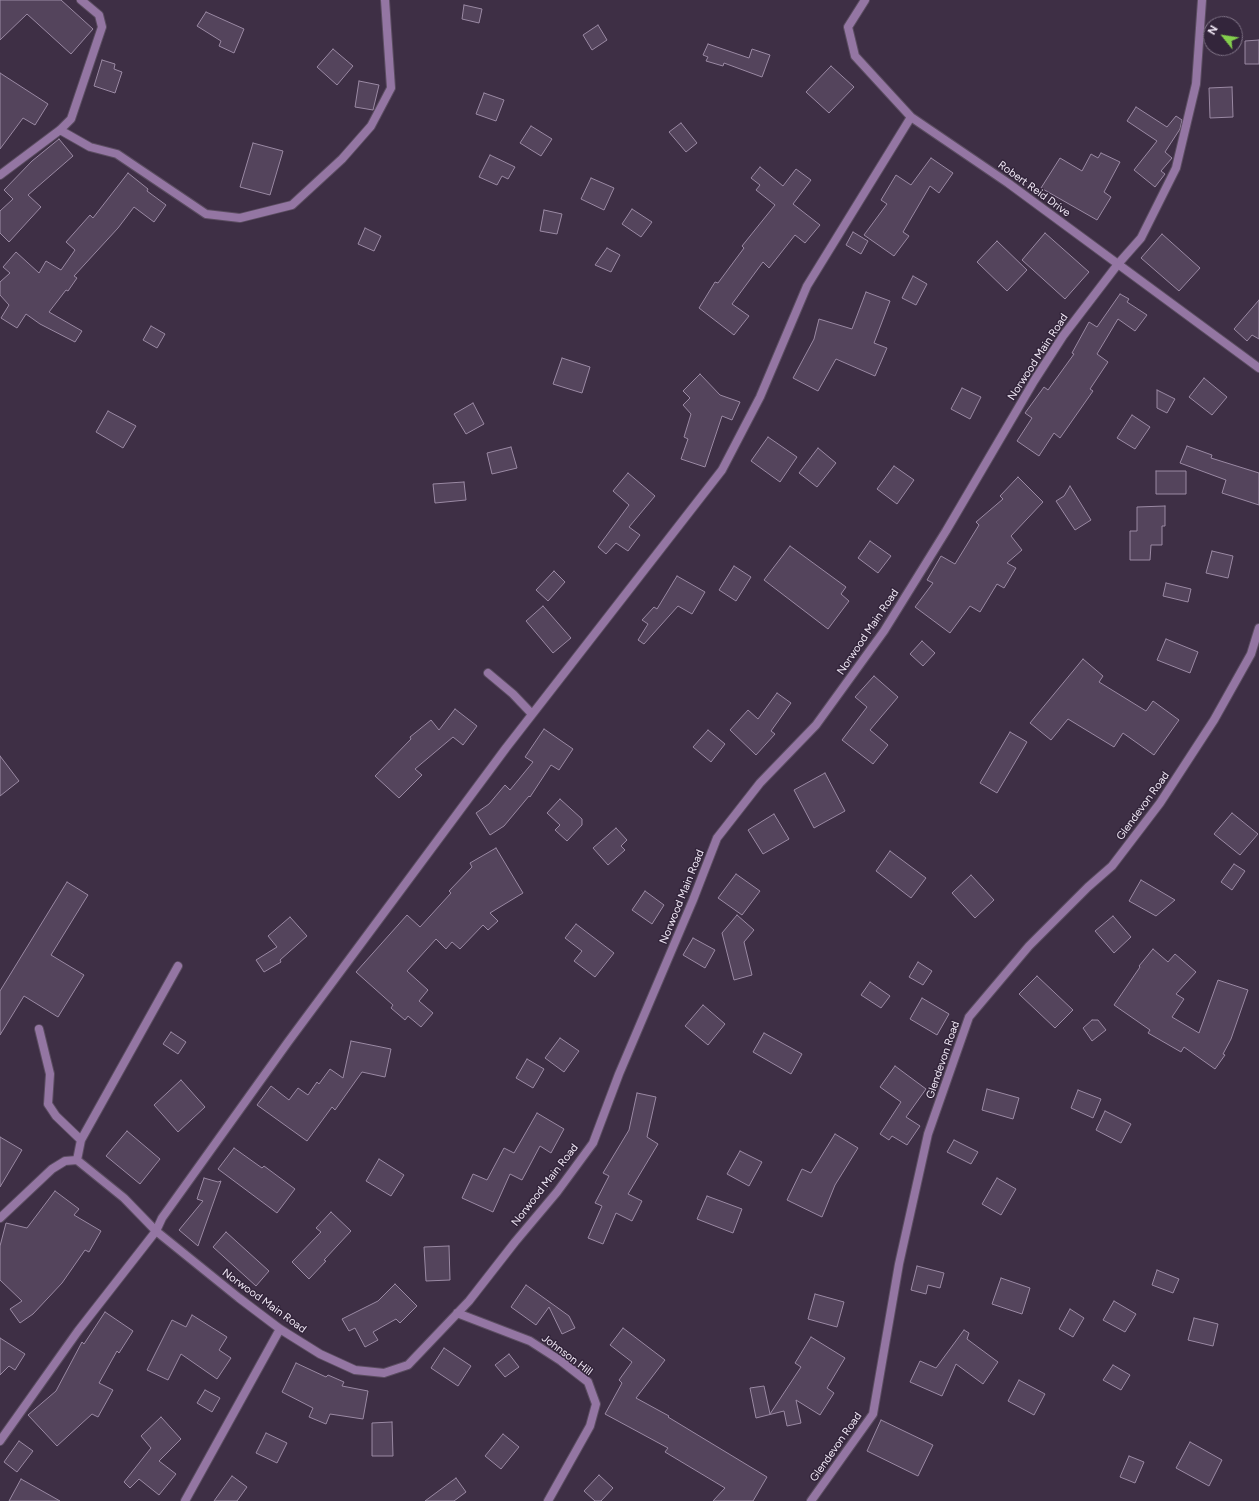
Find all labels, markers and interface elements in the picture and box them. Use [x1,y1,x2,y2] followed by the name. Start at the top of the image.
[1203,16,1243,56] north arrow
[1205,23,1221,37] text: N
[995,158,1073,220] street label: Robert Reid Drive
[1005,311,1071,403] street label: Norwood Main Road
[834,587,902,677] street label: Norwood Main Road
[1114,769,1172,843] street label: Glendevon Road
[657,848,707,946] street label: Norwood Main Road
[924,1019,962,1101] street label: Glendevon Road
[509,1141,581,1229] street label: Norwood Main Road
[219,1266,309,1336] street label: Norwood Main Road
[539,1332,595,1378] street label: Johnson Hill
[807,1410,865,1484] street label: Glendevon Road

